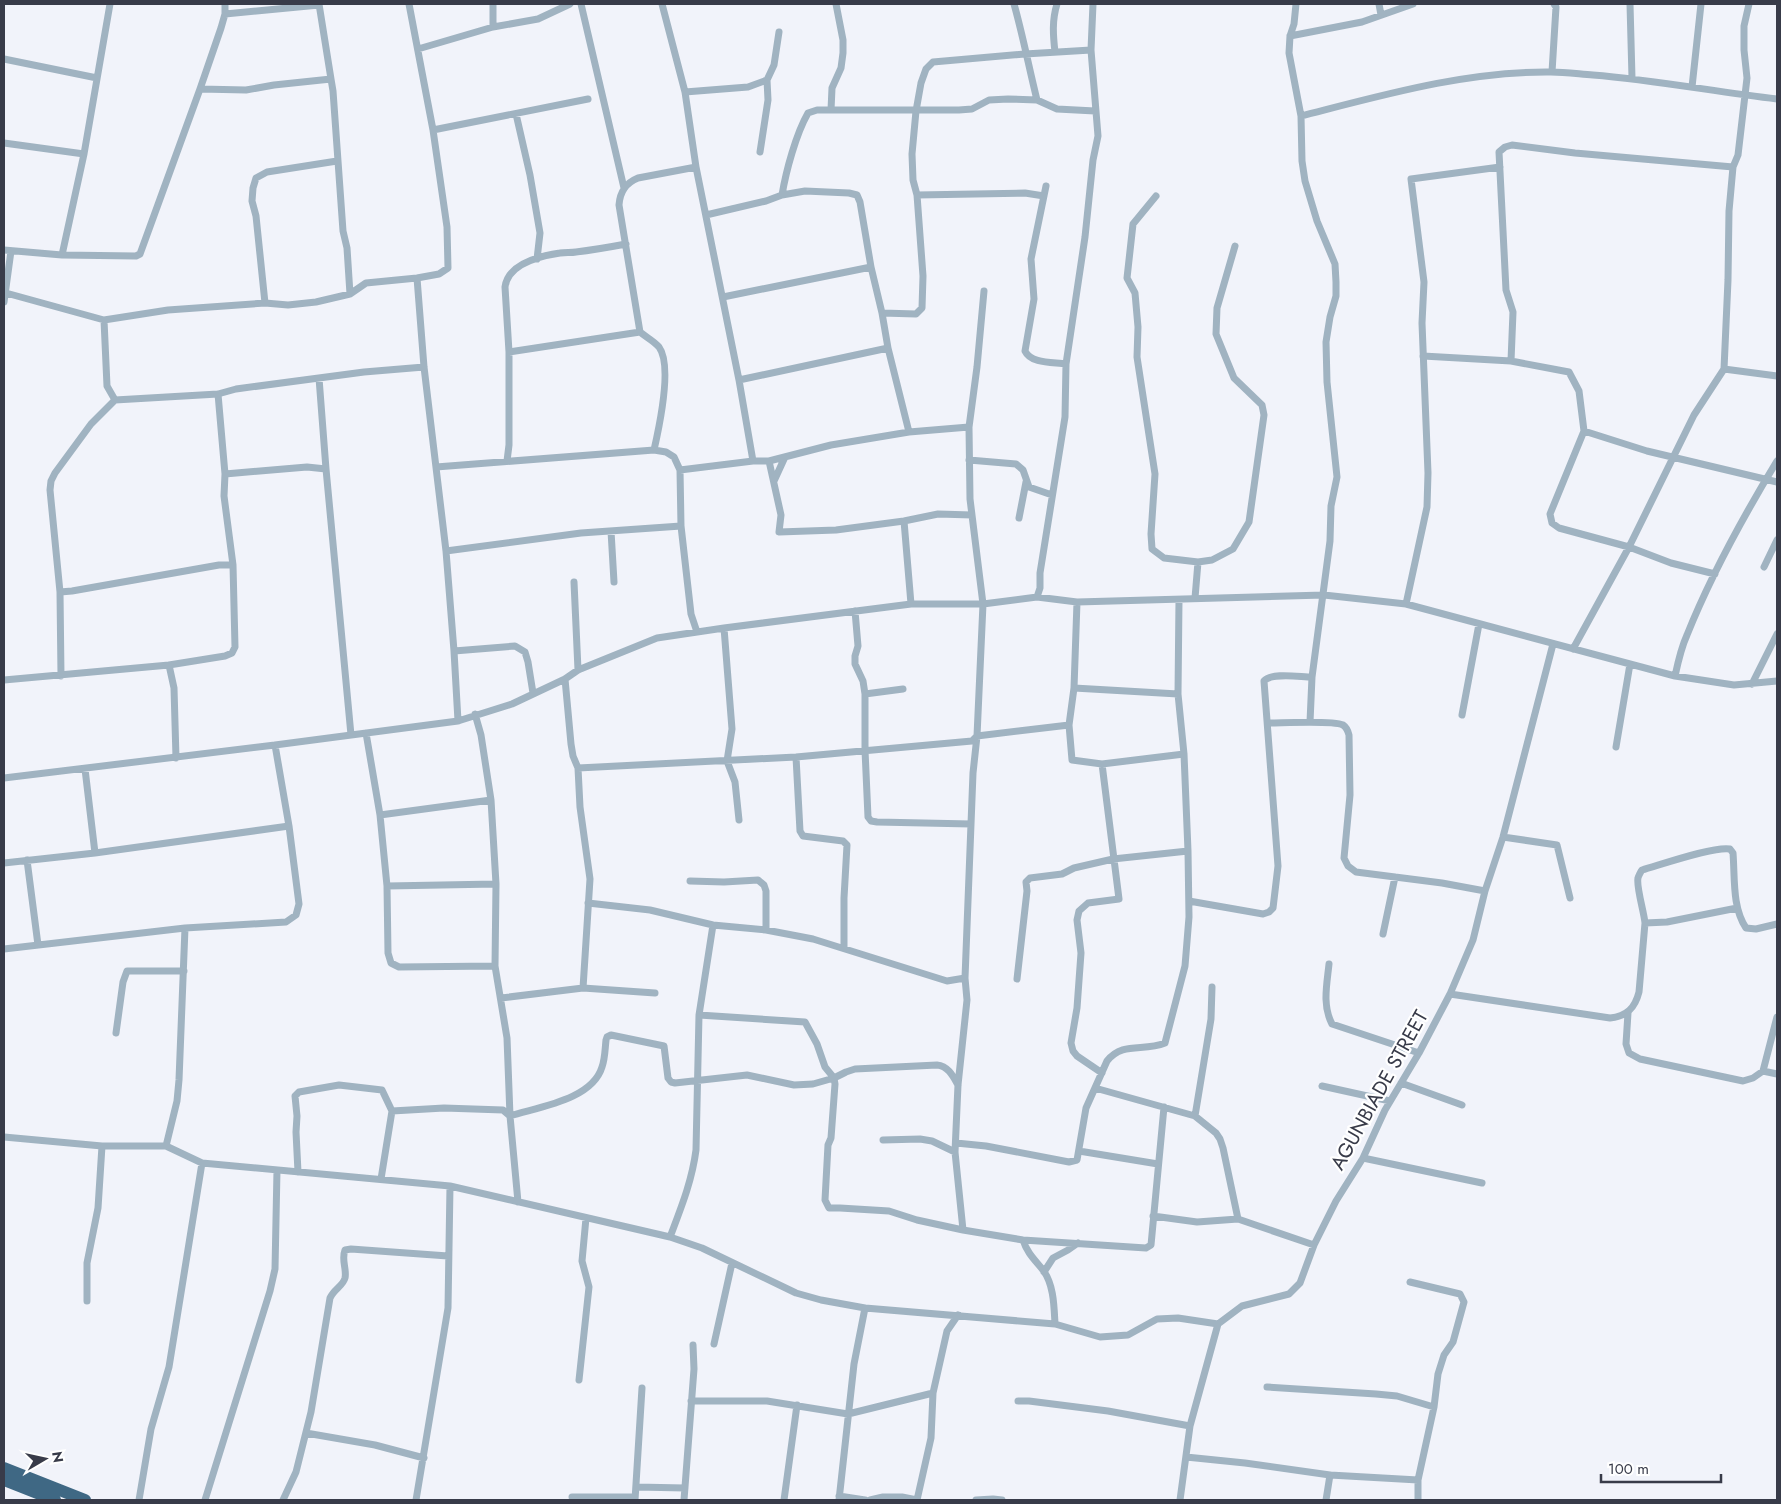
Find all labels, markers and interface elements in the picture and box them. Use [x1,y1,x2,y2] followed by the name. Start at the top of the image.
[1323,1004,1436,1175] street label: AGUNBIADE STREET
[20,1434,70,1484] north arrow
[47,1450,69,1464] text: N
[1601,1452,1721,1484] scale bar
[1608,1458,1649,1480] text: 100 m

